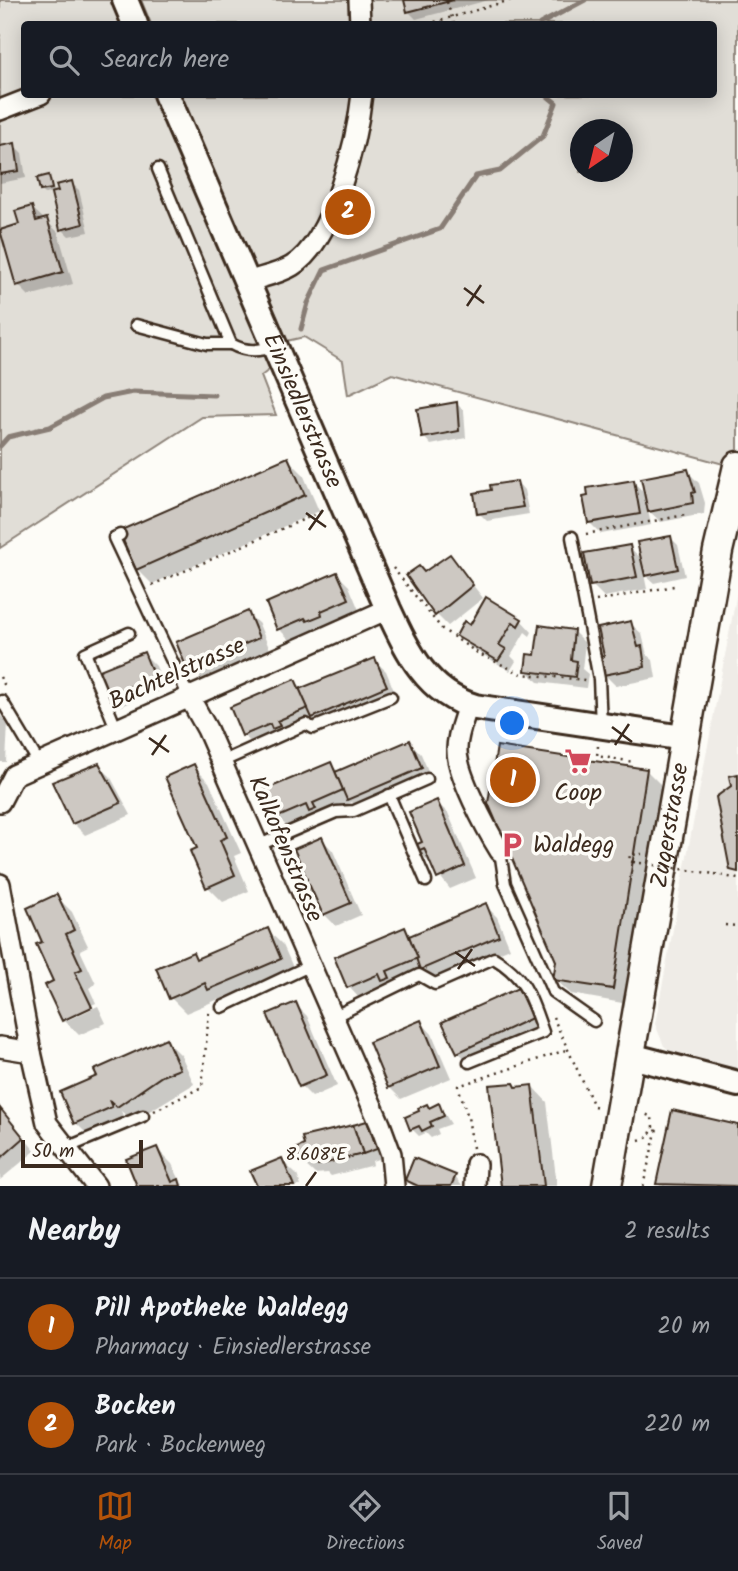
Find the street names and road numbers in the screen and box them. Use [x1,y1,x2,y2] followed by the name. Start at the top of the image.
[252,327,353,495] street label: Einsiedlerstrasse
[102,626,252,722] street label: Bachtelstrasse
[640,760,700,891] street label: Zugerstrasse
[237,770,334,929] street label: Kalkofenstrasse

